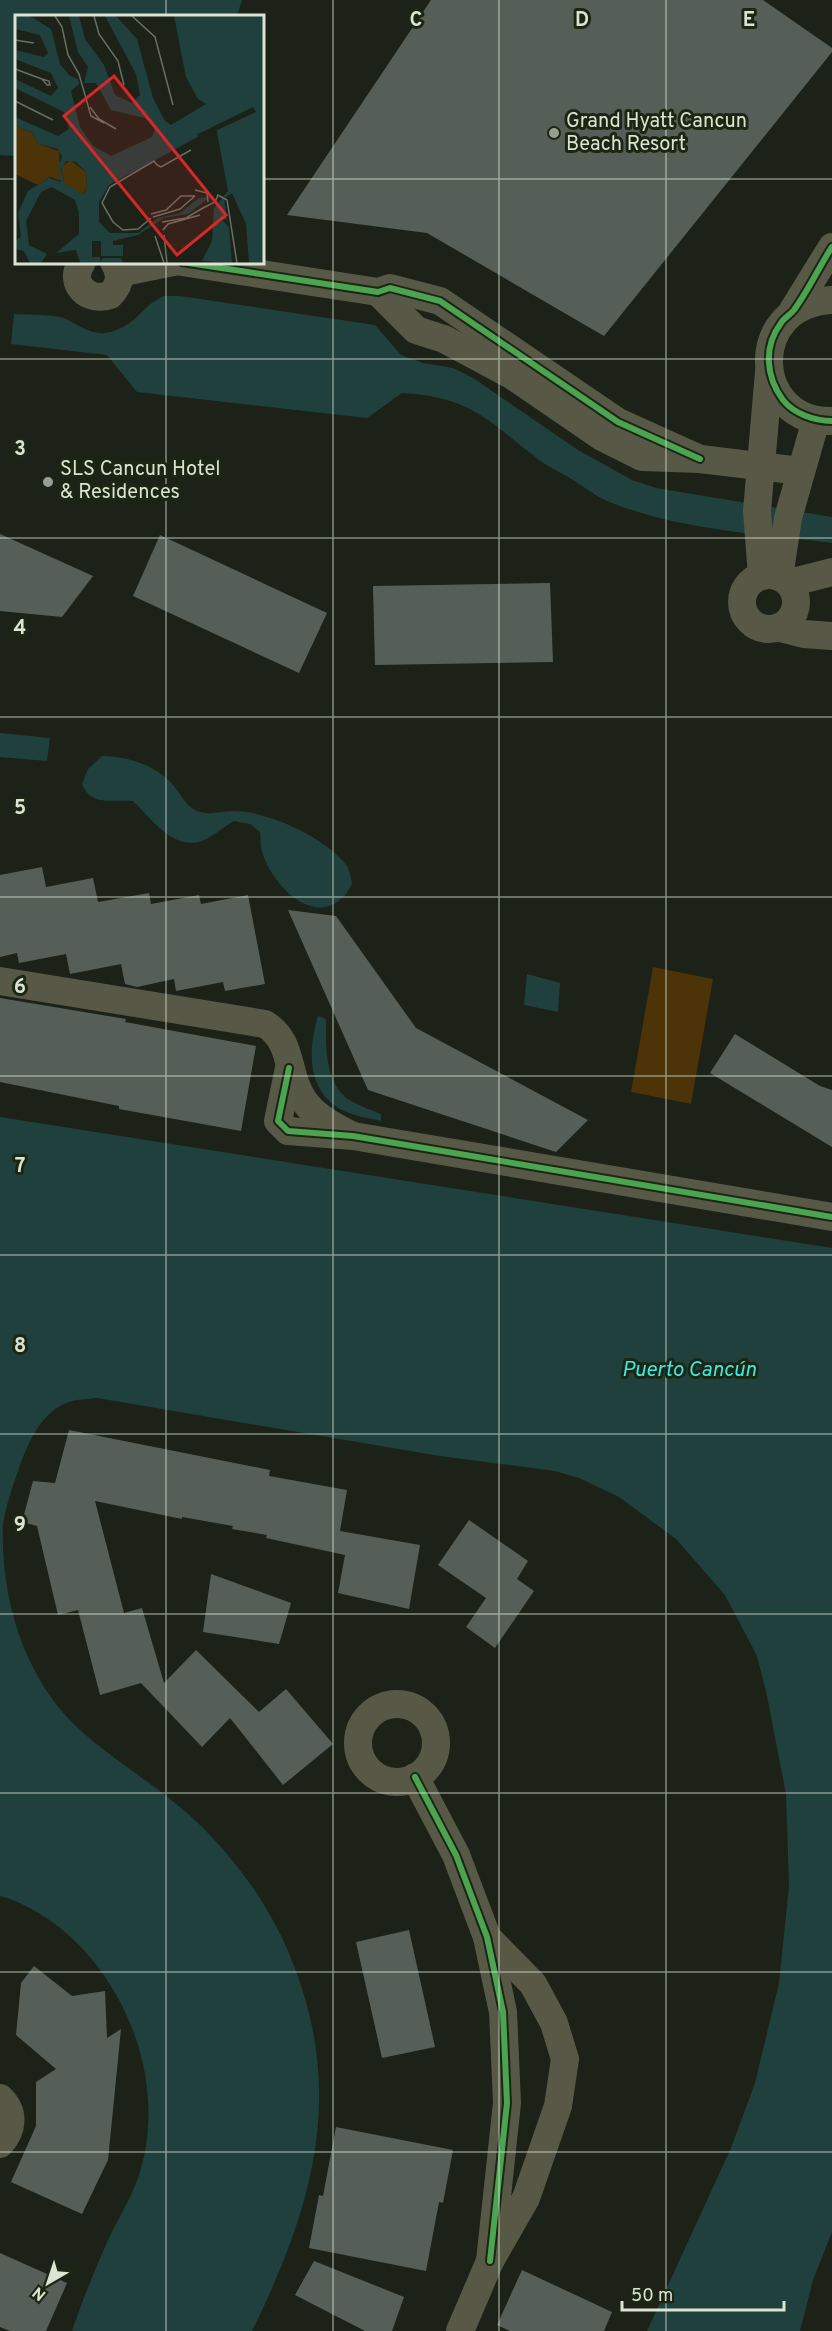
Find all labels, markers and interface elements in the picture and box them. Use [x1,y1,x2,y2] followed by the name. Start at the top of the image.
[410,8,422,34] text: C
[575,8,589,34] text: D
[743,8,755,34] text: E
[15,15,264,264] inset map
[566,109,747,158] place label: Grand Hyatt Cancun Beach Resort
[547,126,561,140] marker: Grand Hyatt Cancun Beach Resort
[14,437,26,463] text: 3
[60,457,220,506] place label: SLS Cancun Hotel & Residences
[41,475,55,489] marker: SLS Cancun Hotel & Residences
[14,616,26,642] text: 4
[14,796,26,822] text: 5
[14,975,26,1001] text: 6
[15,1154,25,1180] text: 7
[14,1334,26,1360] text: 8
[622,1357,757,1384] water label: Puerto Cancún
[14,1513,26,1539] text: 9
[18,2253,78,2313] north arrow
[622,2274,784,2312] scale bar
[29,2282,51,2304] text: N
[631,2285,673,2308] text: 50 m

